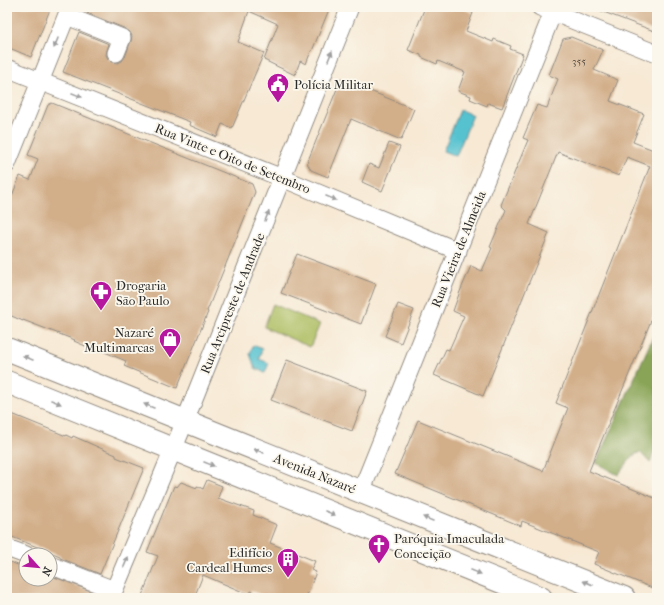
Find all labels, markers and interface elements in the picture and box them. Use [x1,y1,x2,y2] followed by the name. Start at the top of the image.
[52,38,58,50] one-way arrow
[328,49,334,61] one-way arrow
[572,55,586,68] house number: 355
[265,71,291,104] public building icon: Polícia Militar
[294,77,374,92] place label: Polícia Militar
[71,93,83,99] one-way arrow
[153,120,313,197] street label: Rua Vinte e Oito de Setembro
[428,188,489,310] street label: Rua Vieira de Almeida
[325,196,337,202] one-way arrow
[264,209,270,221] one-way arrow
[197,230,268,376] street label: Rua Arcipreste de Andrade
[116,278,170,308] place label: Drogaria São Paulo
[88,279,114,312] pharmacy icon: Drogaria São Paulo
[84,325,155,355] place label: Nazaré Multimarcas
[157,326,183,359] shop icon: Nazaré Multimarcas
[22,354,34,360] one-way arrow
[51,400,63,406] one-way arrow
[142,403,154,409] one-way arrow
[254,448,265,454] one-way arrow
[271,450,359,497] street label: Avenida Nazaré
[204,461,215,467] one-way arrow
[324,510,336,516] one-way arrow
[423,516,434,522] one-way arrow
[394,531,505,562] place label: Paróquia Imaculada Conceição
[366,532,392,565] church icon: Paróquia Imaculada Conceição
[186,545,272,575] place label: Edifício Cardeal Humes
[275,546,301,579] building icon: Edifício Cardeal Humes
[18,547,58,587] north arrow
[122,556,129,568] one-way arrow
[38,565,54,579] text: N
[471,569,483,575] one-way arrow
[581,580,593,586] one-way arrow

